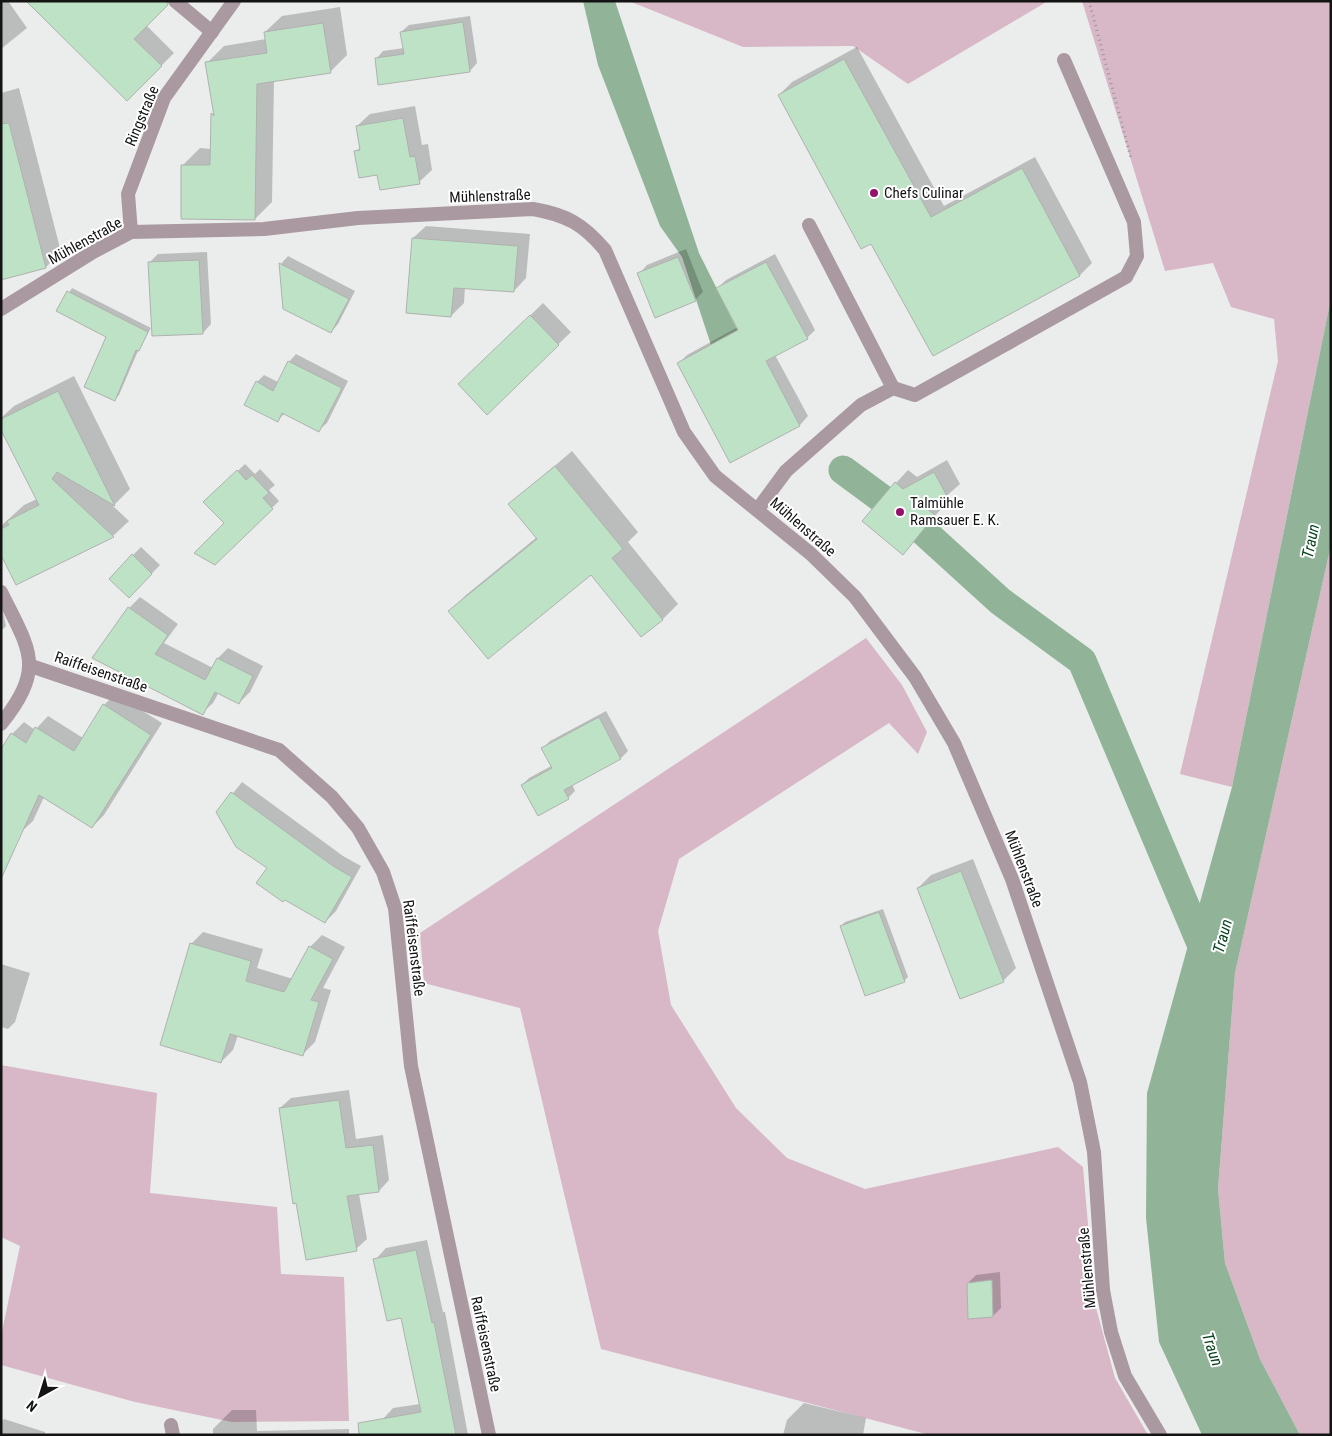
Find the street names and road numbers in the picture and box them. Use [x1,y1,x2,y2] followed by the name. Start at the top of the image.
[121,83,163,149] street label: Ringstraße
[449,186,531,206] street label: Mühlenstraße
[45,213,125,269] street label: Mühlenstraße
[766,494,840,560] street label: Mühlenstraße
[52,648,150,696] street label: Raiffeisenstraße
[1001,828,1047,910] street label: Mühlenstraße
[399,899,429,997] street label: Raiffeisenstraße
[1074,1227,1100,1309] street label: Mühlenstraße
[467,1295,505,1393] street label: Raiffeisenstraße

